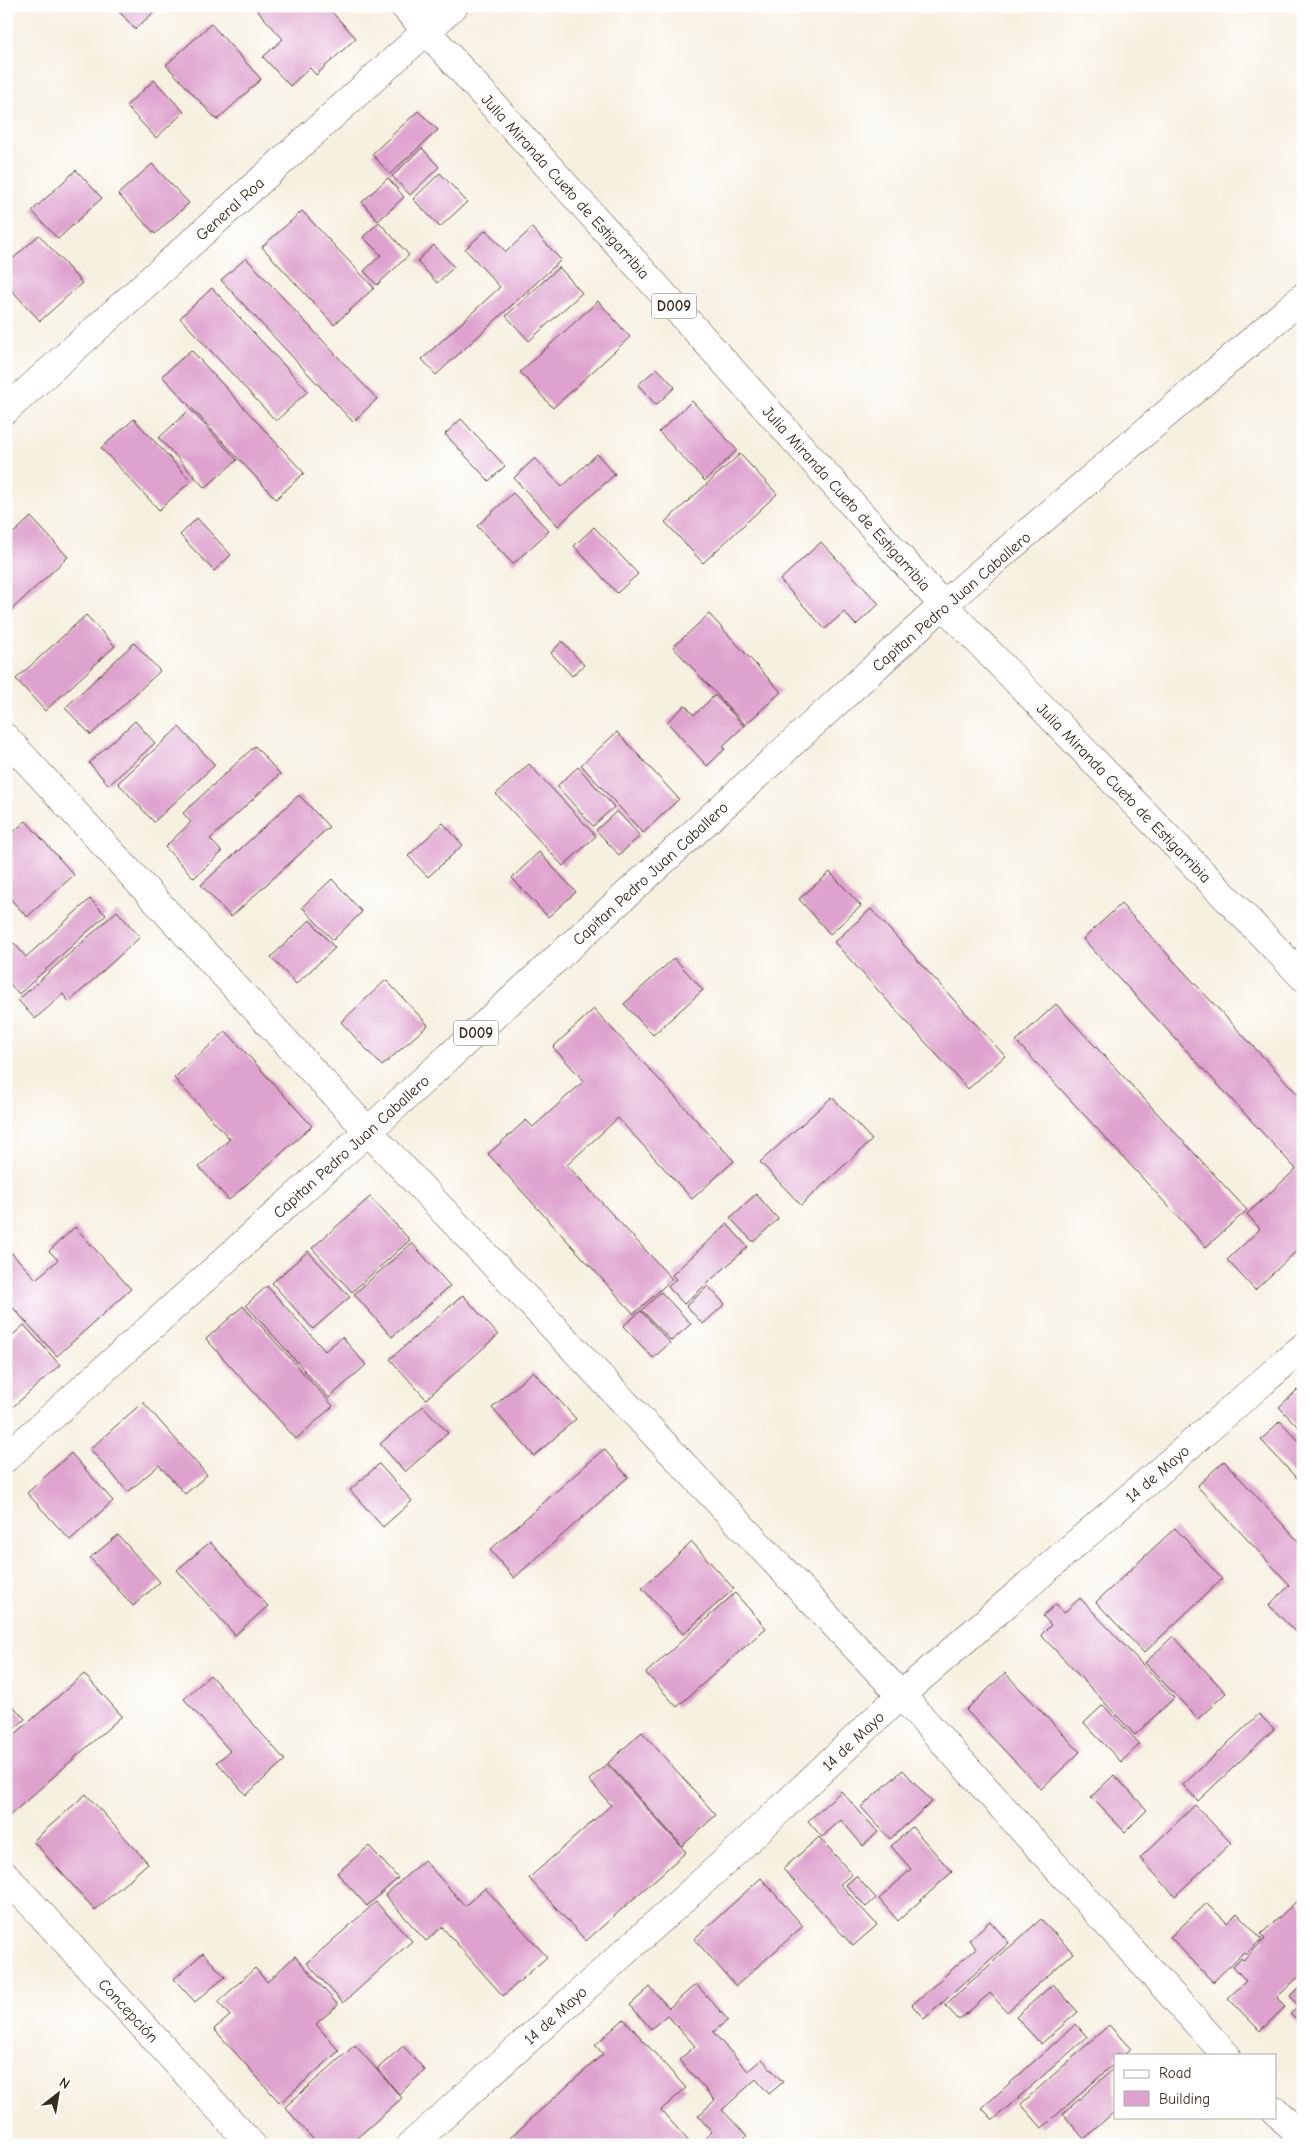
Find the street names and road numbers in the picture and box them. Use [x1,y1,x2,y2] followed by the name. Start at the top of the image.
[477,91,653,283] street label: Julia Miranda Cueto de Estigarribia
[192,174,268,245] street label: General Roa
[652,294,696,318] road number: D009
[758,403,934,595] street label: Julia Miranda Cueto de Estigarribia
[869,528,1034,675] street label: Capitan Pedro Juan Caballero
[1033,700,1215,887] street label: Julia Miranda Cueto de Estigarribia
[569,798,732,949] street label: Capitan Pedro Juan Caballero
[454,1020,498,1046] road number: D009
[270,1072,433,1222] street label: Capitan Pedro Juan Caballero
[1122,1442,1193,1507] street label: 14 de Mayo
[819,1708,888,1775] street label: 14 de Mayo
[94,1975,162,2047] street label: Concepción
[521,1983,591,2049] street label: 14 de Mayo

